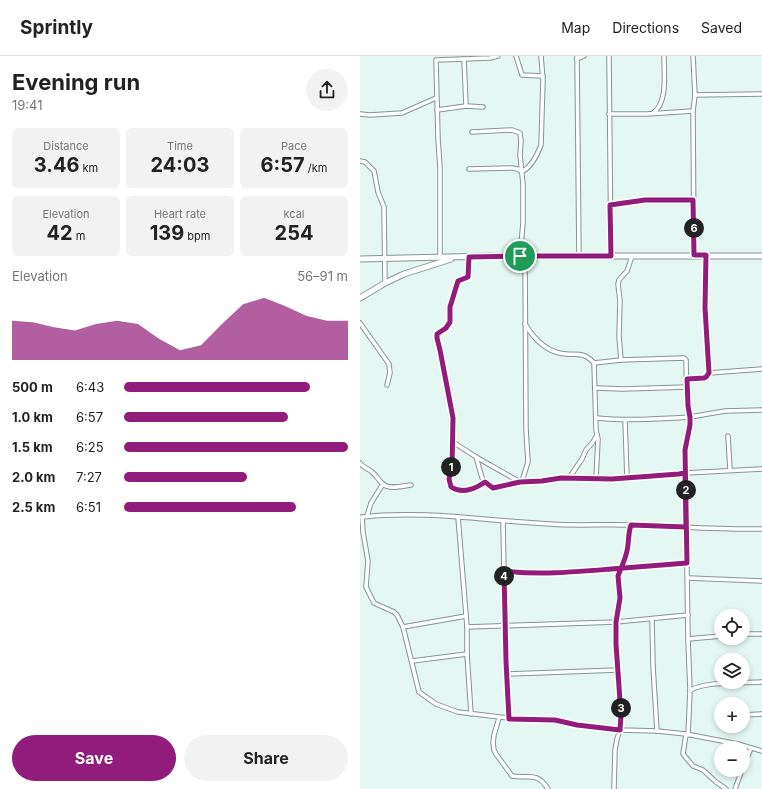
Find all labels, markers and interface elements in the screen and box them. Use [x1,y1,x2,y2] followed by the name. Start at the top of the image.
[20,16,93,39] text: Sprintly
[561,19,590,36] text: Map
[612,19,679,36] text: Directions
[701,19,742,36] text: Saved
[12,69,140,95] text: Evening run
[306,69,348,111] button: share
[12,97,43,113] text: 19:41
[43,139,89,153] text: Distance
[167,139,193,153] text: Time
[281,139,307,153] text: Pace
[34,153,79,177] text: 3.46
[151,153,209,177] text: 24:03
[261,153,305,177] text: 6:57
[79,161,98,175] text: km
[305,161,327,175] text: /km
[42,207,90,221] text: Elevation
[154,207,206,221] text: Heart rate
[283,207,305,221] text: kcal
[684,218,704,238] pin: 6
[47,221,73,245] text: 42
[150,221,184,245] text: 139
[275,221,313,245] text: 254
[690,221,698,235] text: 6
[73,229,85,243] text: m
[184,229,210,243] text: bpm
[503,239,537,273] pin
[509,245,531,267] icon: arrive
[12,268,68,284] text: Elevation
[297,268,348,284] text: 56–91 m
[12,379,53,395] text: 500 m
[76,379,104,395] text: 6:43
[12,409,53,425] text: 1.0 km
[76,409,103,425] text: 6:57
[12,439,53,455] text: 1.5 km
[76,439,104,455] text: 6:25
[441,457,461,477] pin: 1
[449,460,453,474] text: 1
[12,469,55,485] text: 2.0 km
[76,469,102,485] text: 7:27
[676,480,696,500] pin: 2
[683,483,689,497] text: 2
[12,499,55,515] text: 2.5 km
[76,499,101,515] text: 6:51
[494,566,514,586] pin: 4
[500,569,508,583] text: 4
[714,609,750,777] map controls
[714,609,750,645] button: locate
[714,653,750,689] button: layers
[714,697,750,733] button: +
[611,698,631,718] pin: 3
[617,701,625,715] text: 3
[12,735,176,781] button: Save
[184,735,348,781] button: Share
[714,741,750,777] button: −

